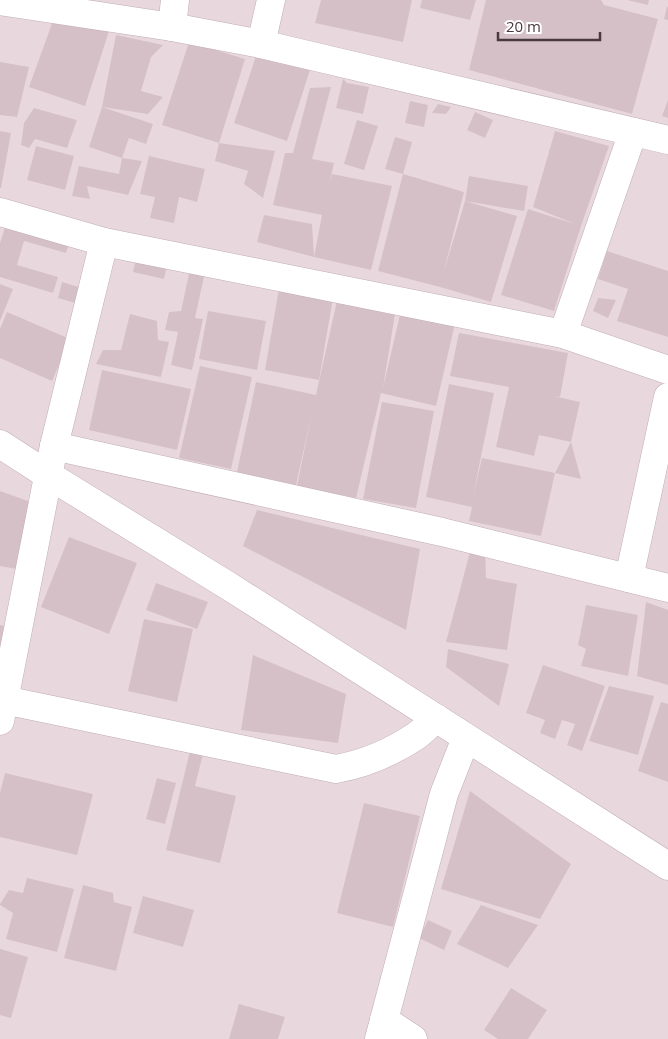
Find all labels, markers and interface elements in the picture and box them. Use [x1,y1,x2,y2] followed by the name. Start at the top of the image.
[498,10,600,42] scale bar
[506,16,541,36] text: 20 m

